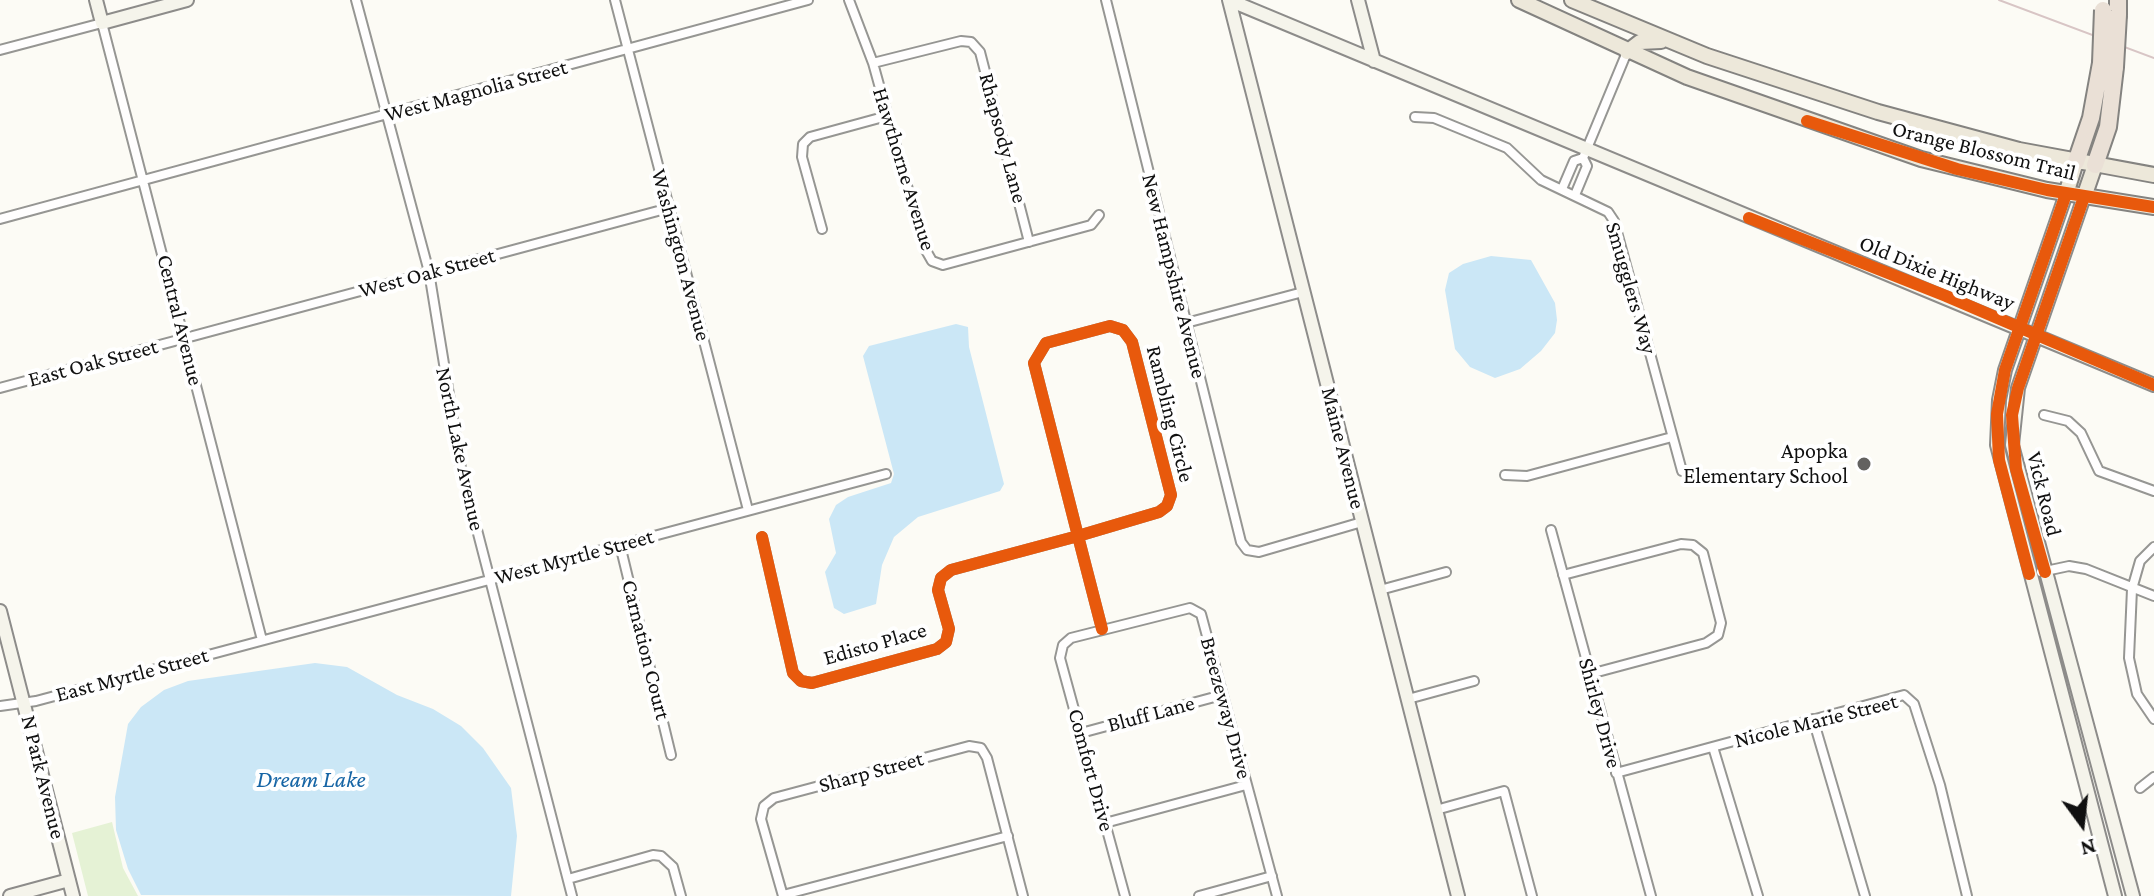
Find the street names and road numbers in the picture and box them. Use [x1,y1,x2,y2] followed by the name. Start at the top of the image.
[382,54,570,128] street label: West Magnolia Street
[973,70,1033,206] street label: Rhapsody Lane
[867,84,941,254] street label: Hawthorne Avenue
[1889,115,2079,187] street label: Orange Blossom Trail
[645,166,717,344] street label: Washington Avenue
[1136,171,1212,381] street label: New Hampshire Avenue
[1600,219,1662,357] street label: Smugglers Way
[1855,230,2019,316] street label: Old Dixie Highway
[356,242,498,304] street label: West Oak Street
[151,252,209,388] street label: Central Avenue
[25,333,161,393] street label: East Oak Street
[1140,343,1200,485] street label: Rambling Circle
[430,365,490,533] street label: North Lake Avenue
[1315,384,1371,512] street label: Maine Avenue
[2021,449,2067,539] street label: Vick Road
[492,523,656,591] street label: West Myrtle Street
[616,577,676,723] street label: Carnation Court
[821,617,929,671] street label: Edisto Place
[1194,634,1258,782] street label: Breezeway Drive
[53,642,211,708] street label: East Myrtle Street
[1573,655,1627,771] street label: Shirley Drive
[1732,688,1900,754] street label: Nicole Marie Street
[1104,690,1198,738] street label: Bluff Lane
[1062,706,1120,834] street label: Comfort Drive
[15,712,71,842] street label: N Park Avenue
[816,745,926,799] street label: Sharp Street

